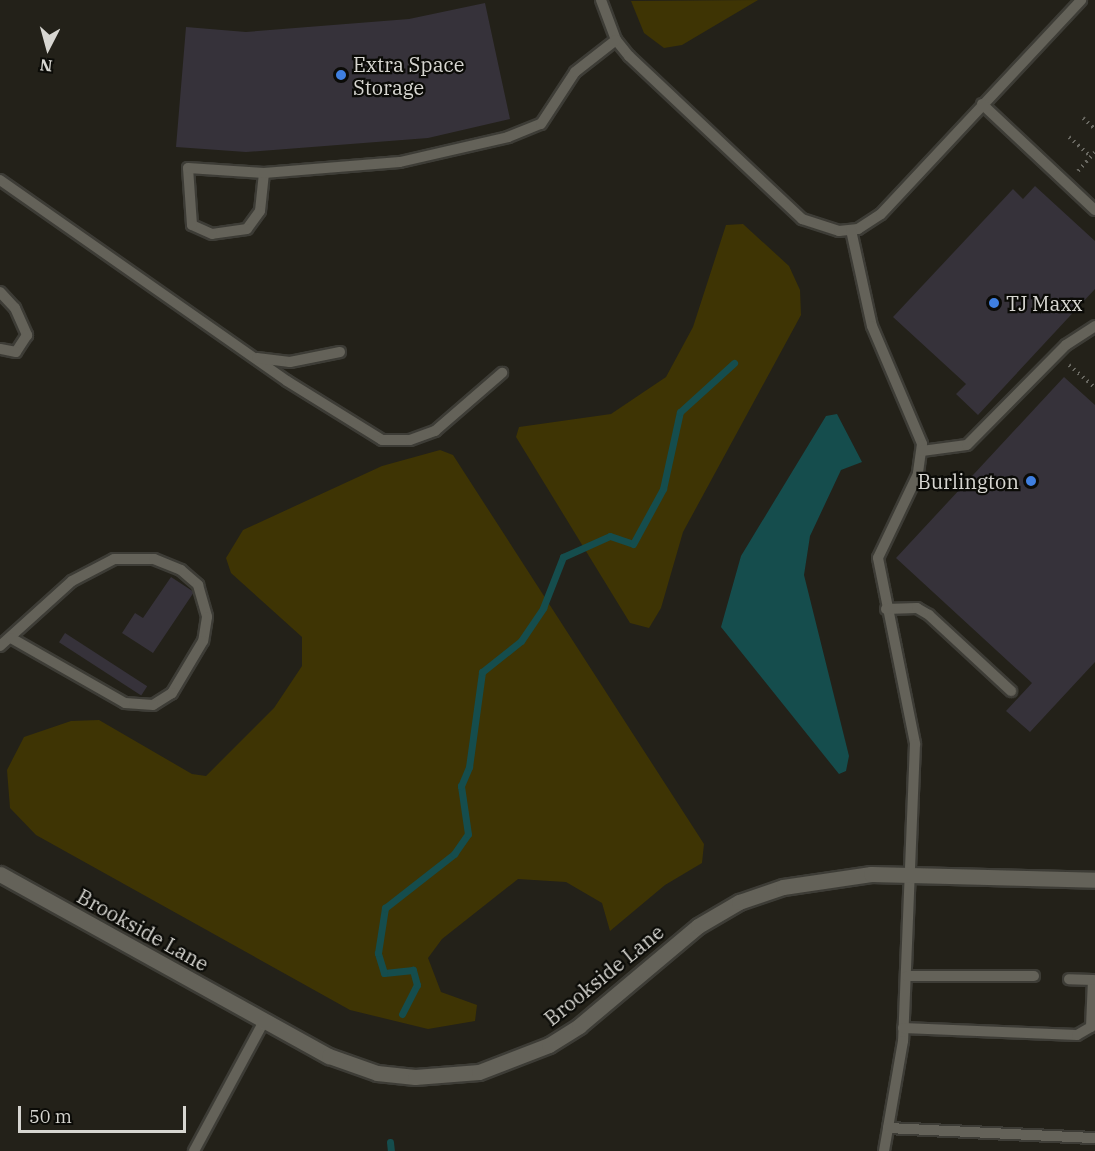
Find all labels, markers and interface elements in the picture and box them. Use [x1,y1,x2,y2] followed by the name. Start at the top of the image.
[18,18,78,78] north arrow
[353,52,464,99] place label: Extra Space Storage
[39,55,53,77] text: N
[334,68,348,82] marker: Extra Space Storage
[1006,291,1083,315] place label: TJ Maxx
[987,296,1001,310] marker: TJ Maxx
[917,469,1019,493] place label: Burlington
[1024,474,1038,488] marker: Burlington
[73,884,213,976] street label: Brookside Lane
[539,920,669,1030] street label: Brookside Lane
[21,1094,189,1132] scale bar
[29,1105,72,1128] text: 50 m

